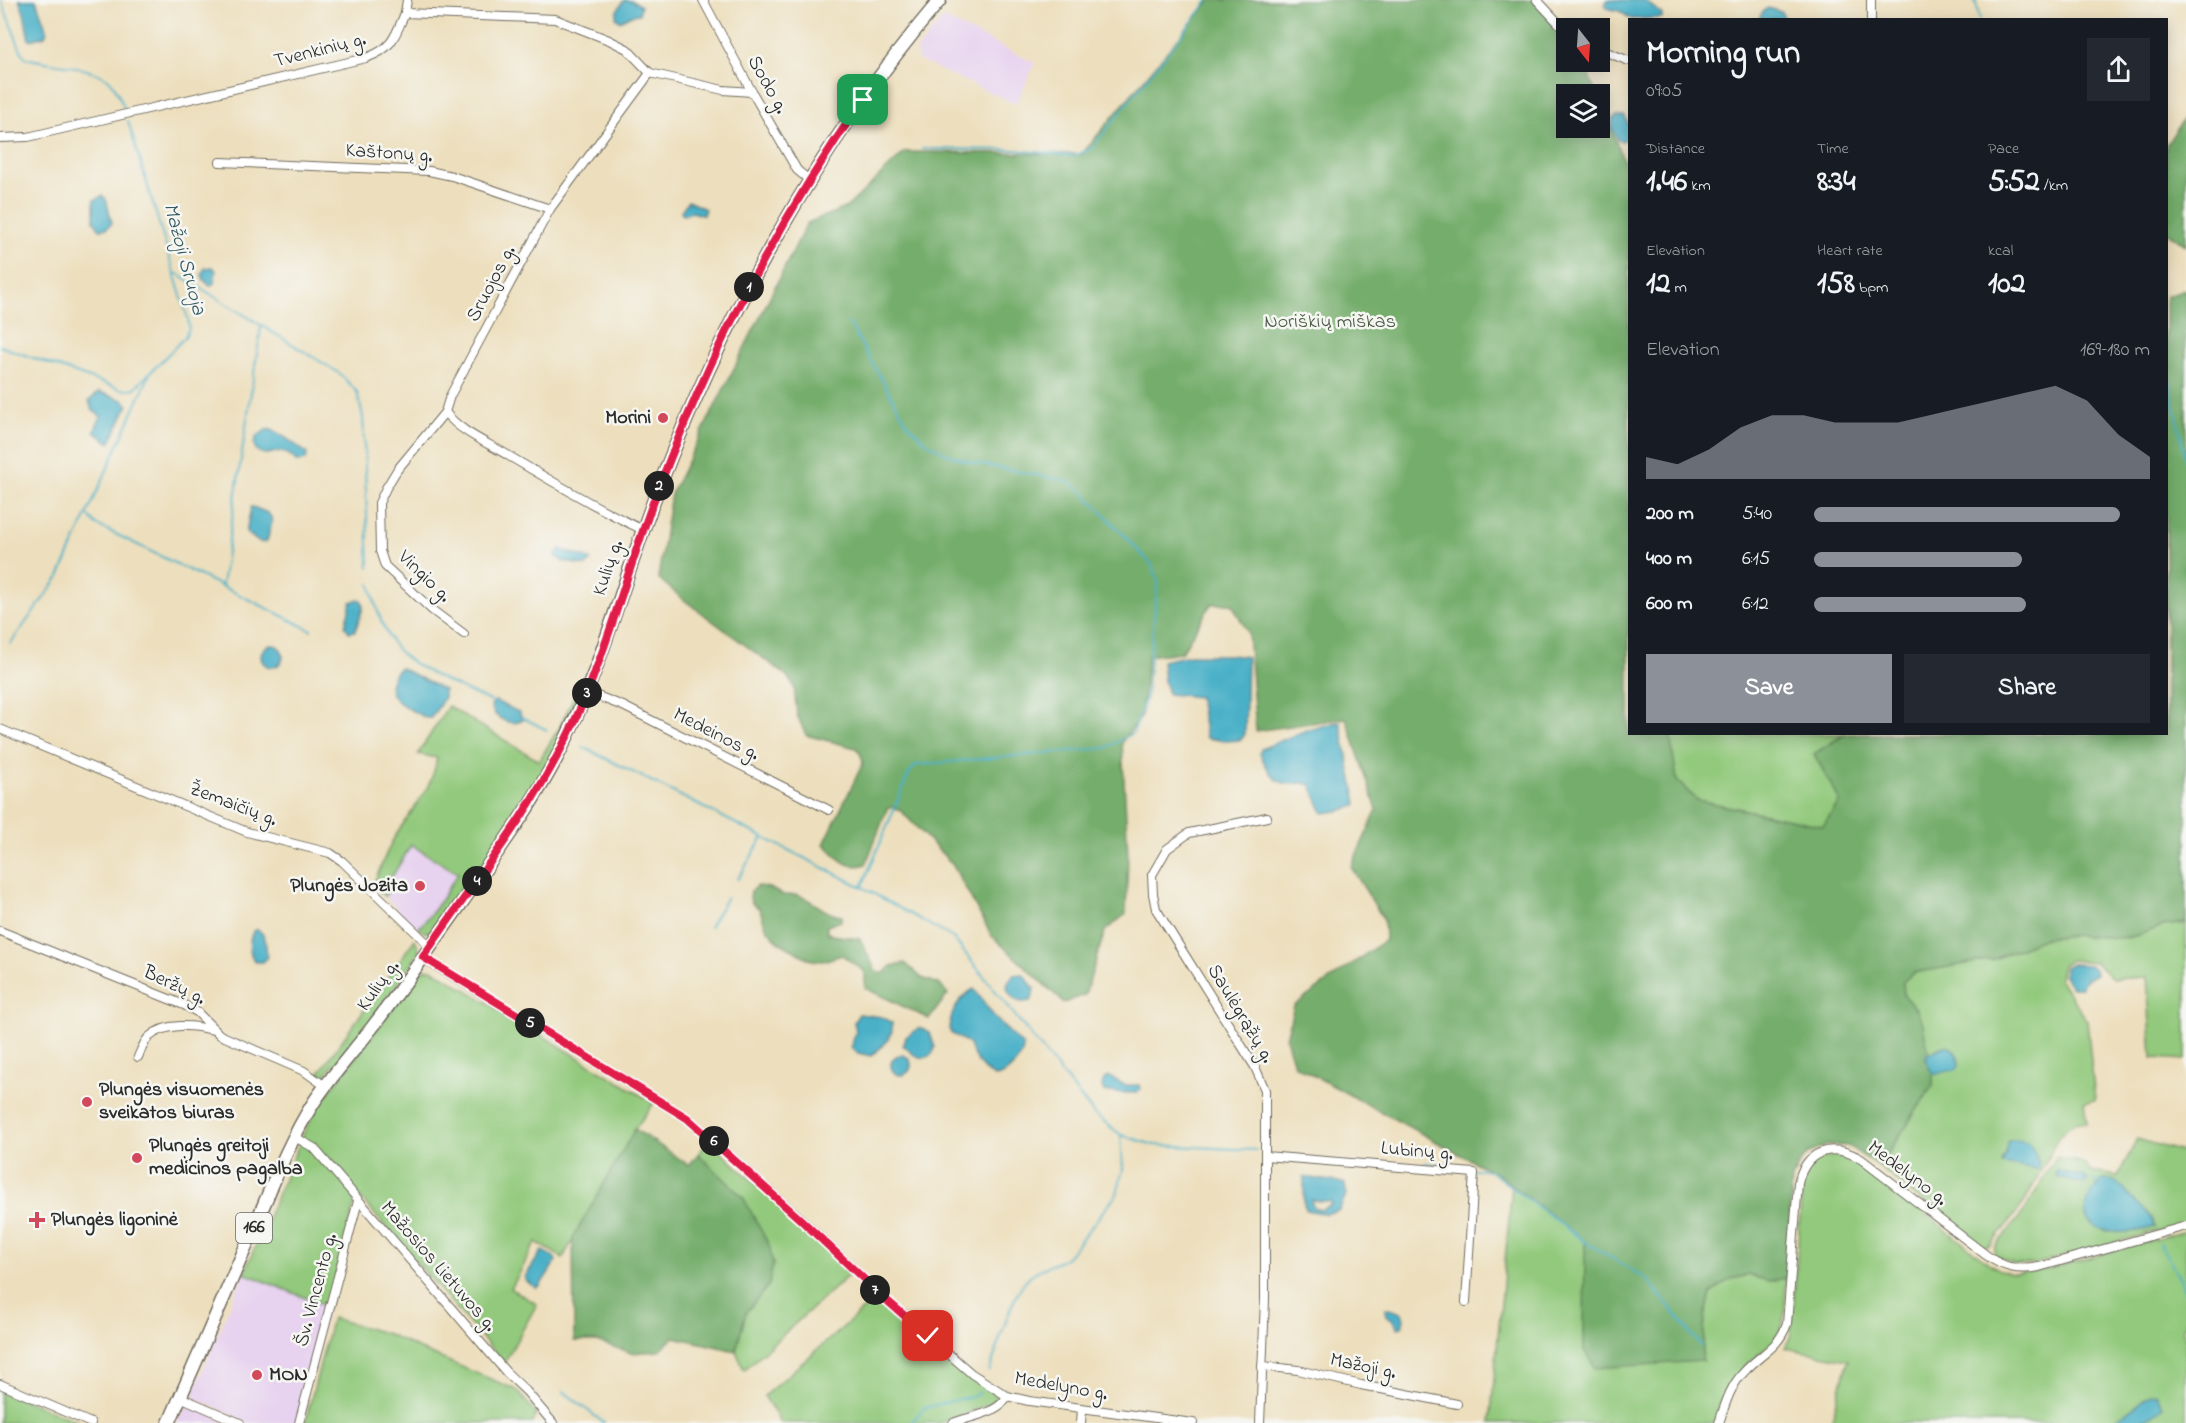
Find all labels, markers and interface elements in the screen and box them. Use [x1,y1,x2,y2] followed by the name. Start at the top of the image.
[1556,18,1610,72] north arrow
[1556,18,1610,138] map controls
[271,26,369,77] street label: Tvenkinių g.
[1646,30,1800,78] text: Morning run
[2087,38,2150,101] button: share
[738,50,795,120] street label: Sodo g.
[837,74,888,125] pin
[1646,77,1682,106] text: 09:05
[846,83,879,116] icon: arrive
[1556,84,1610,138] button: layers
[344,136,433,173] street label: Kaštonų g.
[1646,137,1705,161] text: Distance
[1817,137,1849,161] text: Time
[1988,137,2019,161] text: Pace
[1646,161,1687,205] text: 1.46
[1817,161,1856,205] text: 8:34
[1988,161,2040,205] text: 5:52
[1687,174,1711,198] text: km
[2040,174,2068,198] text: /km
[155,200,213,319] water label: Mažoji Sruoja
[1646,239,1705,263] text: Elevation
[1817,239,1883,263] text: Heart rate
[1988,239,2013,263] text: kcal
[460,241,525,328] street label: Sruojos g.
[1646,263,1670,307] text: 12
[1817,263,1855,307] text: 158
[1988,263,2025,307] text: 102
[734,272,764,302] pin: 1
[746,275,752,299] text: 1
[1670,276,1687,300] text: m
[1855,276,1889,300] text: bpm
[1264,308,1396,337] park label: Noriškių miškas
[1646,336,1720,365] text: Elevation
[2080,336,2150,365] text: 169–180 m
[605,404,651,433] place label: Morini
[656,411,670,425] marker: Morini
[644,471,674,501] pin: 2
[655,474,663,498] text: 2
[1646,500,1694,529] text: 200 m
[1742,500,1772,529] text: 5:40
[586,536,633,600] street label: Kulių g.
[389,543,457,611] street label: Vingio g.
[1646,545,1692,574] text: 400 m
[1742,545,1770,574] text: 6:15
[1646,590,1693,619] text: 600 m
[1742,590,1769,619] text: 6:12
[1646,654,1892,723] button: Save
[1904,654,2150,723] button: Share
[572,678,602,708] pin: 3
[584,681,590,705] text: 3
[667,701,764,770] street label: Medeinos g.
[184,775,281,836] street label: Žemaičių g.
[462,866,492,896] pin: 4
[474,869,480,893] text: 4
[290,872,408,902] place label: Plungės Jozita
[413,879,427,893] marker: Plungės Jozita
[350,954,408,1018] street label: Kulių g.
[136,958,210,1015] street label: Beržų g.
[1198,959,1281,1070] street label: Saulėgrąžų g.
[515,1008,545,1038] pin: 5
[525,1011,535,1035] text: 5
[99,1076,264,1128] place label: Plungės visuomenės sveikatos biuras
[80,1095,94,1109] marker: Plungės visuomenės sveikatos biuras
[699,1126,729,1156] pin: 6
[710,1129,718,1153] text: 6
[149,1132,303,1185] place label: Plungės greitoji medicinos pagalba
[1380,1134,1454,1171] street label: Lubinų g.
[1860,1134,1953,1215] street label: Medelyno g.
[130,1151,144,1165] marker: Plungės greitoji medicinos pagalba
[372,1195,503,1340] street label: Mažosios Lietuvos g.
[51,1206,179,1236] place label: Plungės ligoninė
[28,1211,46,1229] marker: Plungės ligoninė
[236,1213,272,1243] road number: 166
[288,1230,347,1350] street label: Šv. Vincento g.
[860,1275,890,1305] pin: 7
[872,1278,878,1302] text: 7
[902,1310,953,1361] pin
[911,1319,944,1352] icon: check
[1327,1346,1399,1389] street label: Mažoji g.
[269,1361,308,1390] place label: MON
[1012,1365,1110,1410] street label: Medelyno g.
[250,1368,264,1382] marker: MON

